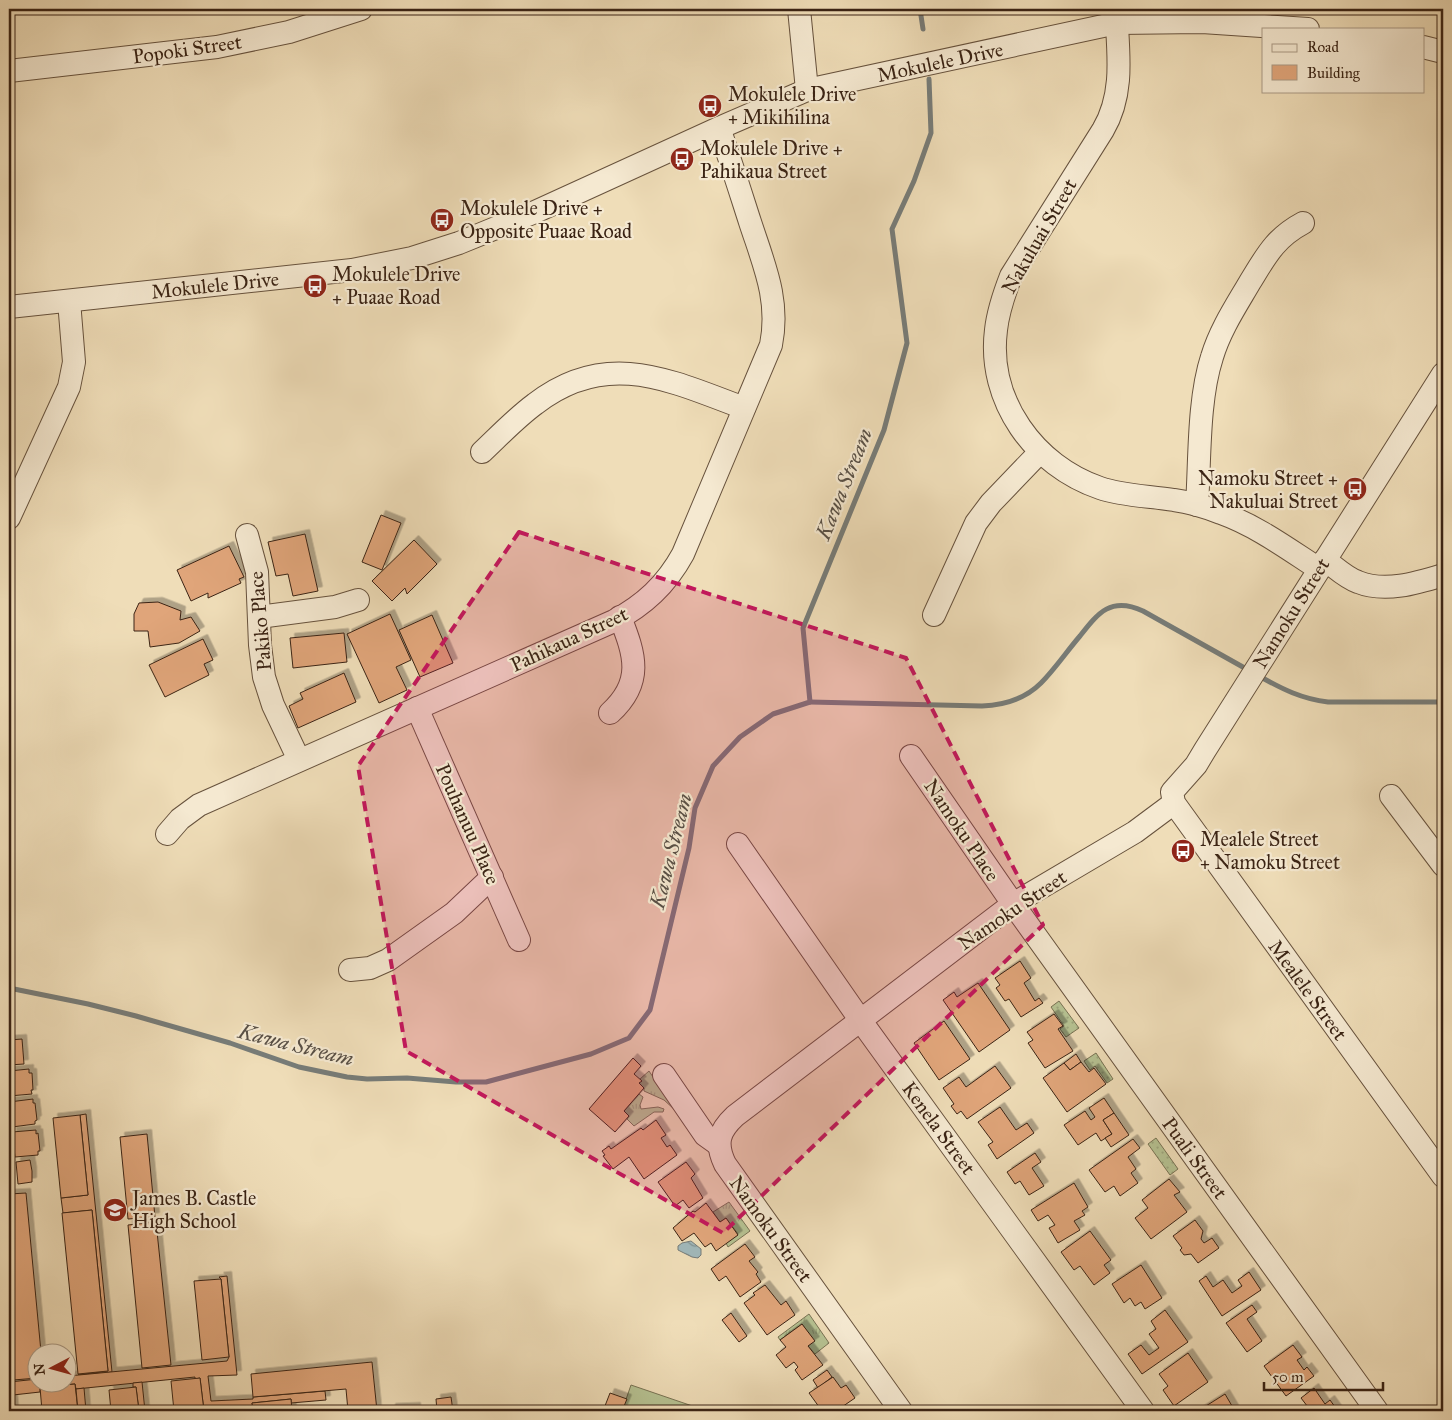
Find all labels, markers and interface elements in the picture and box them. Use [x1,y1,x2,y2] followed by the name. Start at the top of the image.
[1262,28,1424,92] legend
[131,29,243,69] street label: Popoki Street
[875,37,1005,87] street label: Mokulele Drive
[1307,38,1339,56] text: Road
[1307,64,1361,82] text: Building
[728,82,856,129] place label: Mokulele Drive + Mikihilina
[697,93,723,119] bus stop icon: Mokulele Drive + Mikihilina
[700,136,843,183] place label: Mokulele Drive + Pahikaua Street
[669,146,695,172] bus stop icon: Mokulele Drive + Pahikaua Street
[996,174,1082,298] street label: Nakuluai Street
[460,196,632,243] place label: Mokulele Drive + Opposite Puaae Road
[429,207,455,233] bus stop icon: Mokulele Drive + Opposite Puaae Road
[332,262,460,309] place label: Mokulele Drive + Puaae Road
[150,266,280,304] street label: Mokulele Drive
[302,273,328,299] bus stop icon: Mokulele Drive + Puaae Road
[810,424,878,544] water label: Kawa Stream
[1198,466,1338,513] place label: Namoku Street + Nakuluai Street
[1342,476,1368,502] bus stop icon: Namoku Street + Nakuluai Street
[1248,553,1334,673] street label: Namoku Street
[244,570,276,672] street label: Pakiko Place
[506,601,632,677] street label: Pahikaua Street
[431,760,505,888] street label: Pouhanuu Place
[919,774,1005,886] street label: Namoku Place
[644,791,698,912] water label: Kawa Stream
[1200,827,1340,874] place label: Mealele Street + Namoku Street
[1170,838,1196,864] bus stop icon: Mealele Street + Namoku Street
[953,865,1071,955] street label: Namoku Street
[1263,935,1353,1045] street label: Mealele Street
[235,1018,356,1072] water label: Kawa Stream
[897,1077,981,1179] street label: Kenela Street
[1157,1112,1233,1204] street label: Puali Street
[724,1171,818,1287] street label: Namoku Street
[130,1186,256,1234] place label: James B. Castle High School
[102,1197,128,1223] school or university icon: James B. Castle High School
[28,1342,78,1392] north arrow
[1264,1360,1383,1392] scale bar
[30,1362,49,1376] text: N
[1272,1368,1304,1386] text: 50 m

